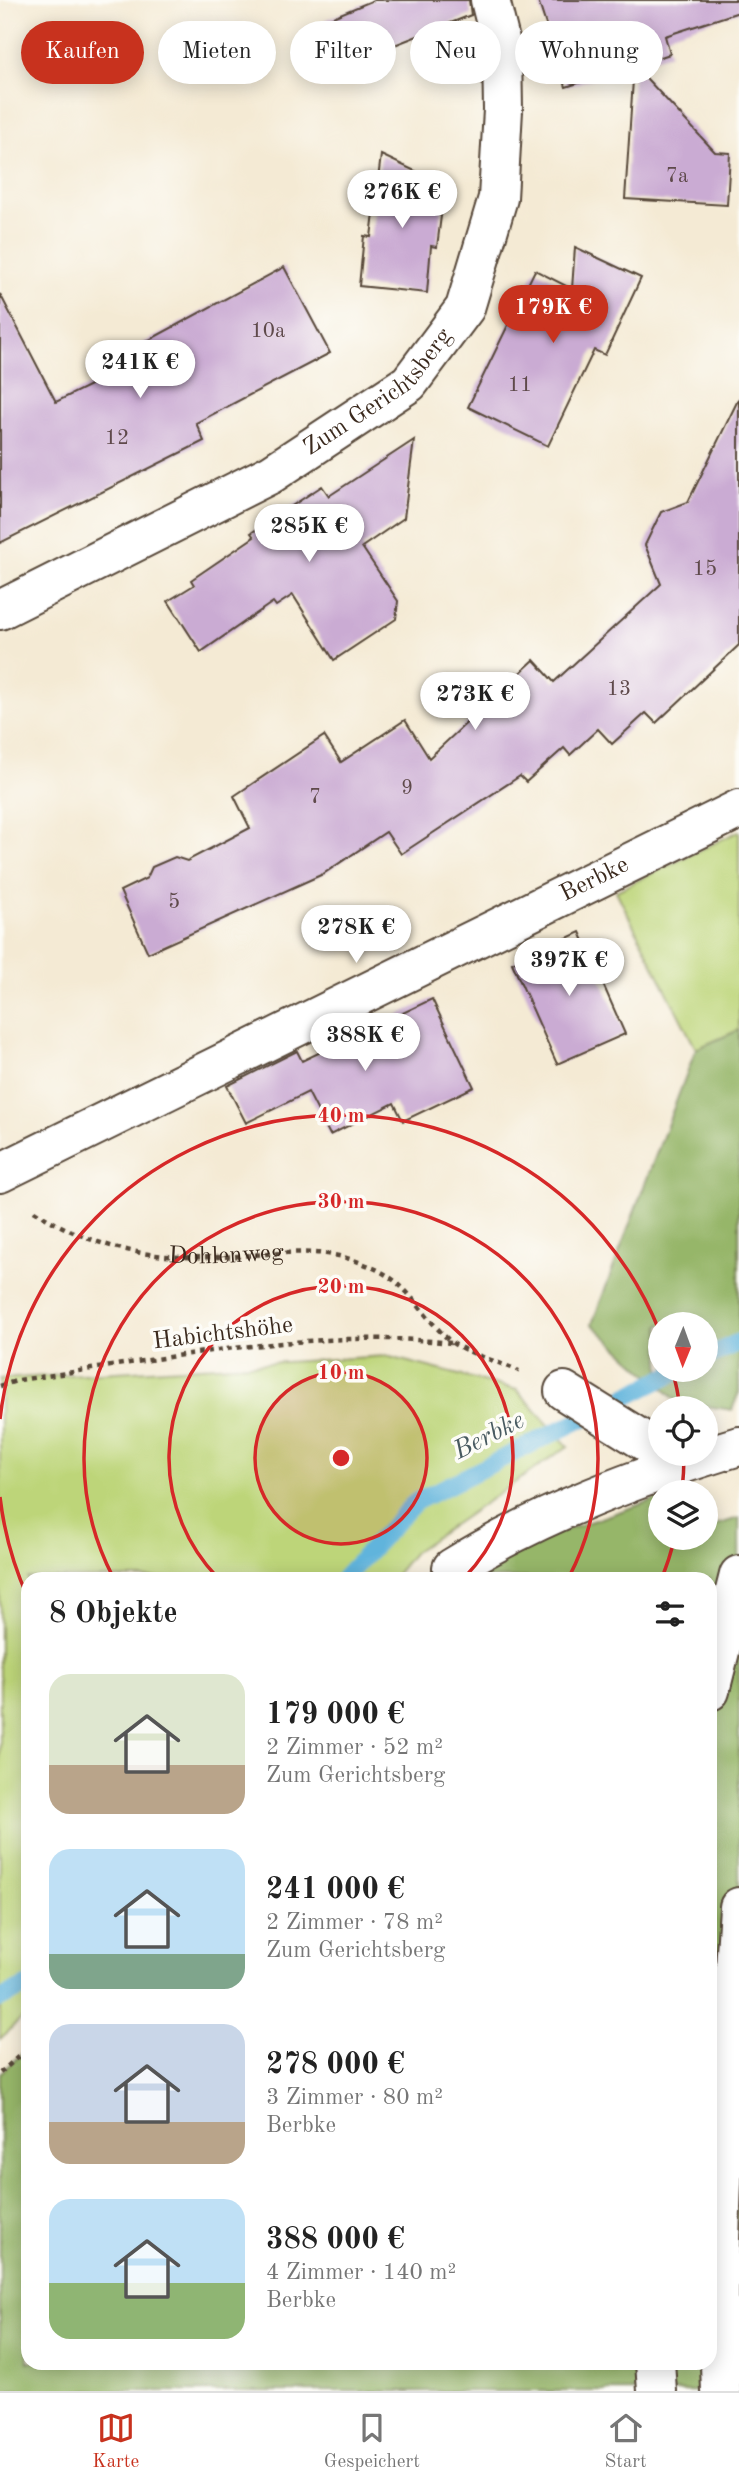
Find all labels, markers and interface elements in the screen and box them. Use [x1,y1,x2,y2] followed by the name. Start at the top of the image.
[21,21,144,84] chip: Kaufen
[158,21,276,84] chip: Mieten
[290,21,396,84] chip: Filter
[410,21,501,84] chip: Neu
[515,21,663,84] chip: Wohnung
[666,166,688,187] house number: 7a
[345,170,459,230] pin: 276K €
[363,181,441,204] text: 276K €
[496,286,610,345] pin: 179K €
[514,296,592,319] text: 179K €
[251,321,285,342] house number: 10a
[300,324,457,461] street label: Zum Gerichtsberg
[83,340,197,400] pin: 241K €
[101,351,179,374] text: 241K €
[508,375,532,396] house number: 11
[105,428,129,449] house number: 12
[252,504,366,564] pin: 285K €
[270,515,348,538] text: 285K €
[693,559,717,580] house number: 15
[418,672,532,732] pin: 273K €
[607,679,631,700] house number: 13
[436,683,514,706] text: 273K €
[401,778,413,799] house number: 9
[309,787,321,808] house number: 7
[557,853,633,907] street label: Berbke
[168,892,180,913] house number: 5
[299,906,413,965] pin: 278K €
[317,916,395,939] text: 278K €
[512,939,626,998] pin: 397K €
[530,949,608,972] text: 397K €
[308,1014,422,1073] pin: 388K €
[326,1024,404,1047] text: 388K €
[317,1106,365,1127] text: 40 m
[317,1192,365,1213] text: 30 m
[168,1241,285,1269] street label: Dohlenweg
[317,1277,365,1298] text: 20 m
[648,1312,718,1382] north arrow
[648,1312,718,1550] map controls
[152,1314,294,1354] street label: Habichtshöhe
[317,1363,365,1384] text: 10 m
[648,1396,718,1466] button: locate
[448,1407,529,1465] water label: Berbke
[329,1446,353,1470] centre of rings
[648,1480,718,1550] button: layers
[651,1595,689,1633] icon: filters
[49,1599,178,1629] text: 8 Objekte
[266,1700,405,1730] text: 179 000 €
[105,1702,189,1786] icon: home
[266,1736,443,1759] text: 2 Zimmer · 52 m²
[266,1764,446,1787] text: Zum Gerichtsberg
[266,1875,405,1905] text: 241 000 €
[105,1877,189,1961] icon: home
[266,1911,443,1934] text: 2 Zimmer · 78 m²
[266,1939,446,1962] text: Zum Gerichtsberg
[266,2050,405,2080] text: 278 000 €
[105,2052,189,2136] icon: home
[266,2086,443,2109] text: 3 Zimmer · 80 m²
[266,2114,336,2137] text: Berbke
[266,2225,405,2255] text: 388 000 €
[105,2227,189,2311] icon: home
[266,2261,456,2284] text: 4 Zimmer · 140 m²
[266,2289,336,2312] text: Berbke
[92,2409,139,2474] tab: Karte
[324,2409,420,2474] tab: Gespeichert
[604,2409,647,2474] tab: Start

